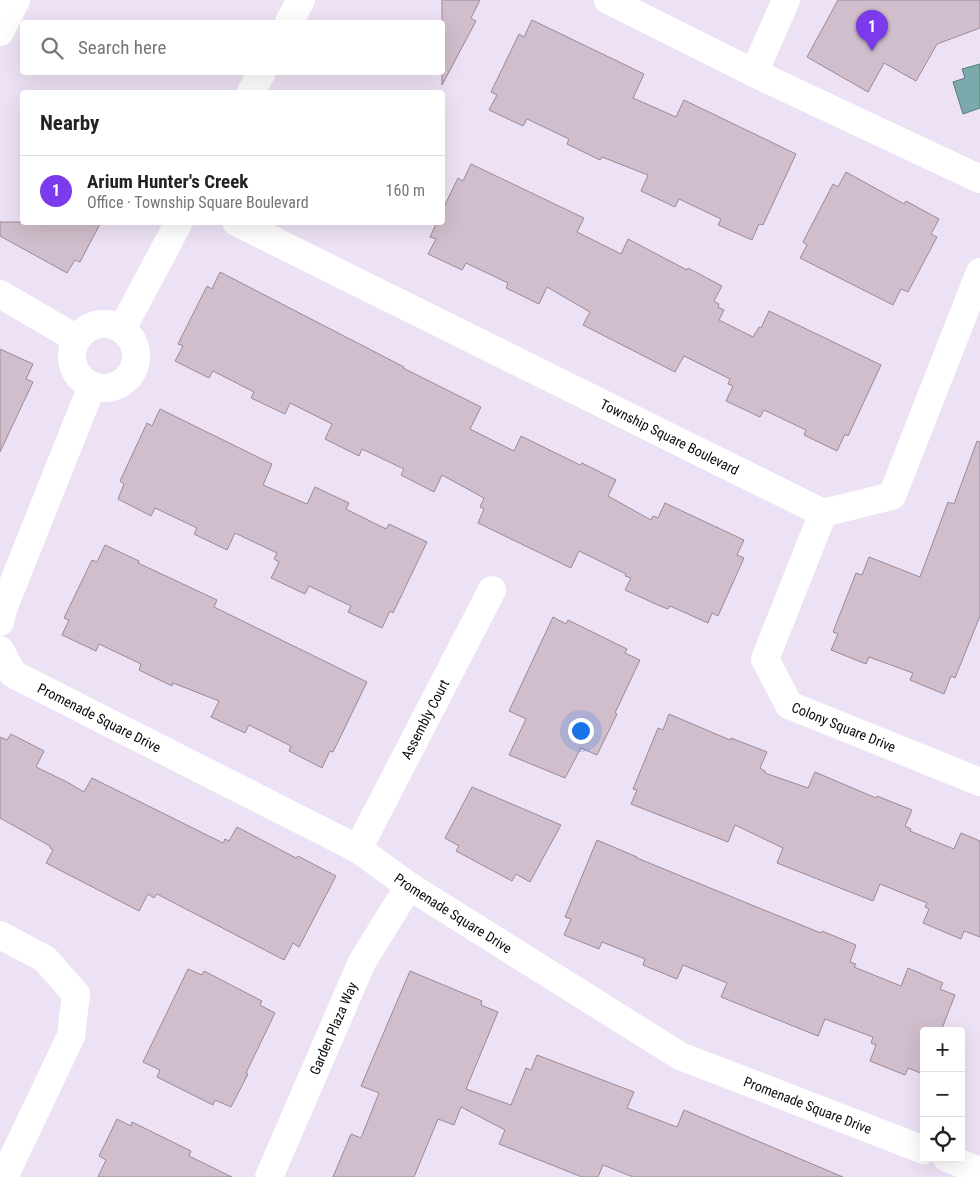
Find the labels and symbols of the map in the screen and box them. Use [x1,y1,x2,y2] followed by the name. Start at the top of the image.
[856,10,888,51] pin: 1
[598,396,742,478] street label: Township Square Boulevard
[398,677,452,762] street label: Assembly Court
[35,680,164,756] street label: Promenade Square Drive
[789,699,898,755] street label: Colony Square Drive
[568,718,594,744] your location
[391,870,515,957] street label: Promenade Square Drive
[306,979,360,1077] street label: Garden Plaza Way
[741,1073,874,1137] street label: Promenade Square Drive

